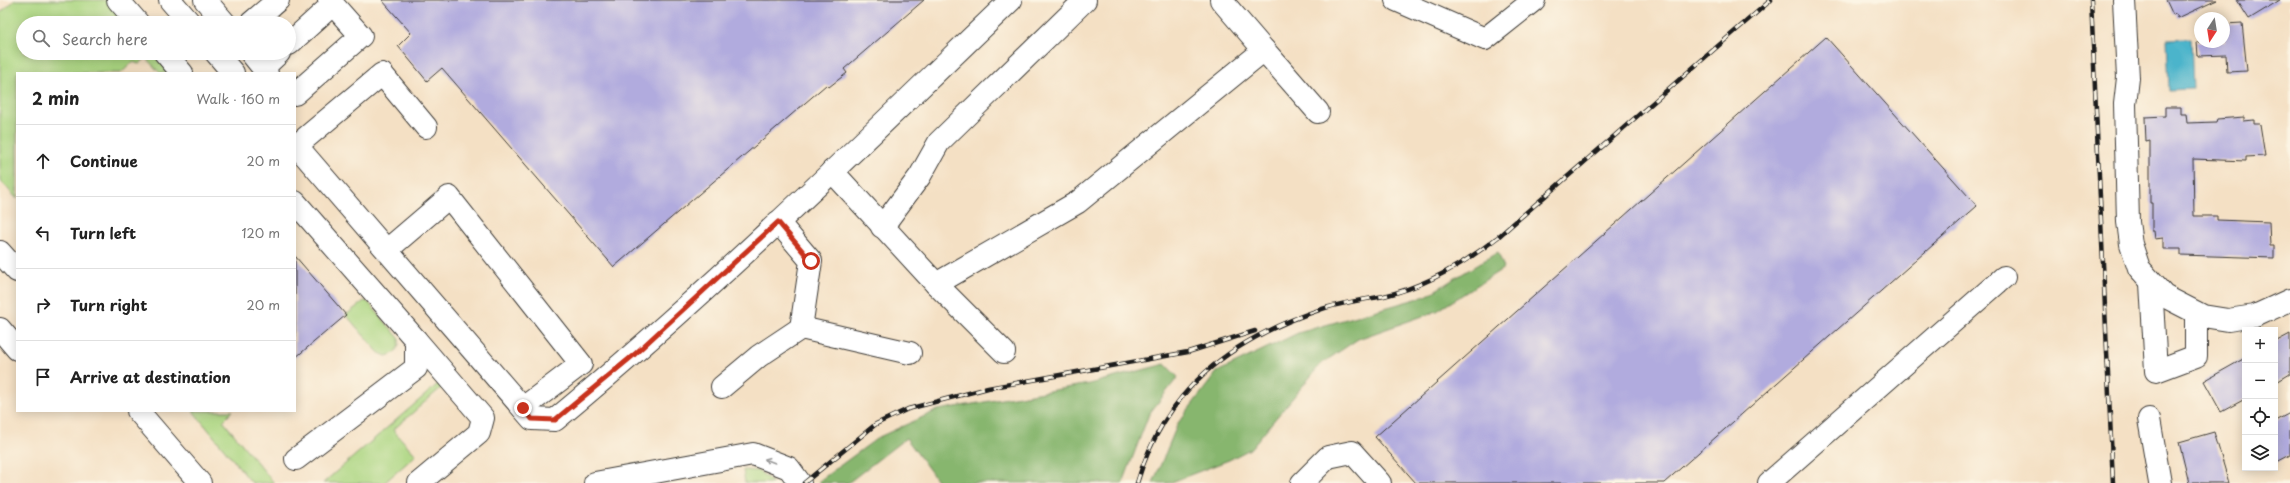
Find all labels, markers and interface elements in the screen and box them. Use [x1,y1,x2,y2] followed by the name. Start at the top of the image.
[2194,12,2230,48] north arrow
[16,16,296,60] search box
[30,27,52,49] icon: search
[62,27,148,50] text: Search here
[32,85,79,111] text: 2 min
[197,89,280,108] text: Walk · 160 m
[70,149,138,172] text: Continue
[32,150,54,172] icon: ahead
[246,151,280,170] text: 20 m
[70,221,136,244] text: Turn left
[32,222,54,244] icon: left
[241,223,280,242] text: 120 m
[802,252,820,270] route start
[70,293,147,316] text: Turn right
[32,294,54,316] icon: right
[246,295,280,314] text: 20 m
[2242,327,2278,471] map controls
[2242,327,2278,363] button: +
[2242,363,2278,399] button: −
[70,365,231,388] text: Arrive at destination
[32,366,54,388] icon: arrive
[514,399,532,417] route end
[2242,399,2278,435] button: locate
[2242,435,2278,471] button: layers
[765,456,777,464] one-way arrow

